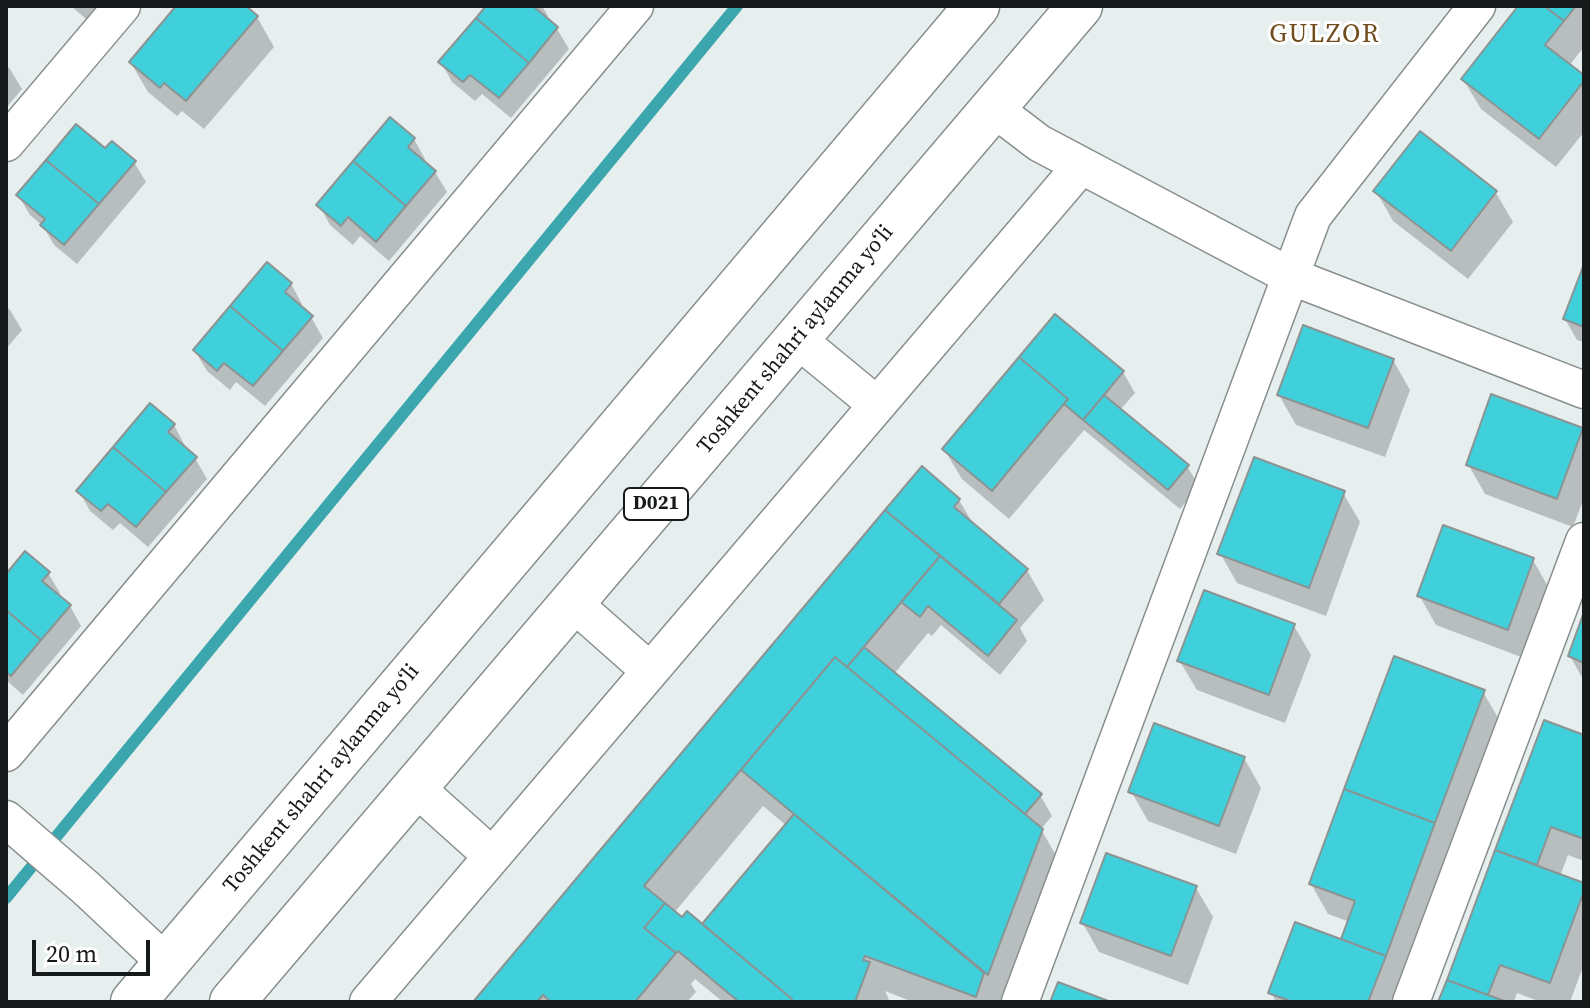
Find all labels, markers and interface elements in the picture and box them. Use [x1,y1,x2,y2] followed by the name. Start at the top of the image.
[1269,19,1381,51] district label: GULZOR
[692,220,900,460] street label: Toshkent shahri aylanma yoʻli
[624,488,688,520] road number: D021
[218,659,426,899] street label: Toshkent shahri aylanma yoʻli
[36,924,154,974] scale bar
[46,937,97,970] text: 20 m

